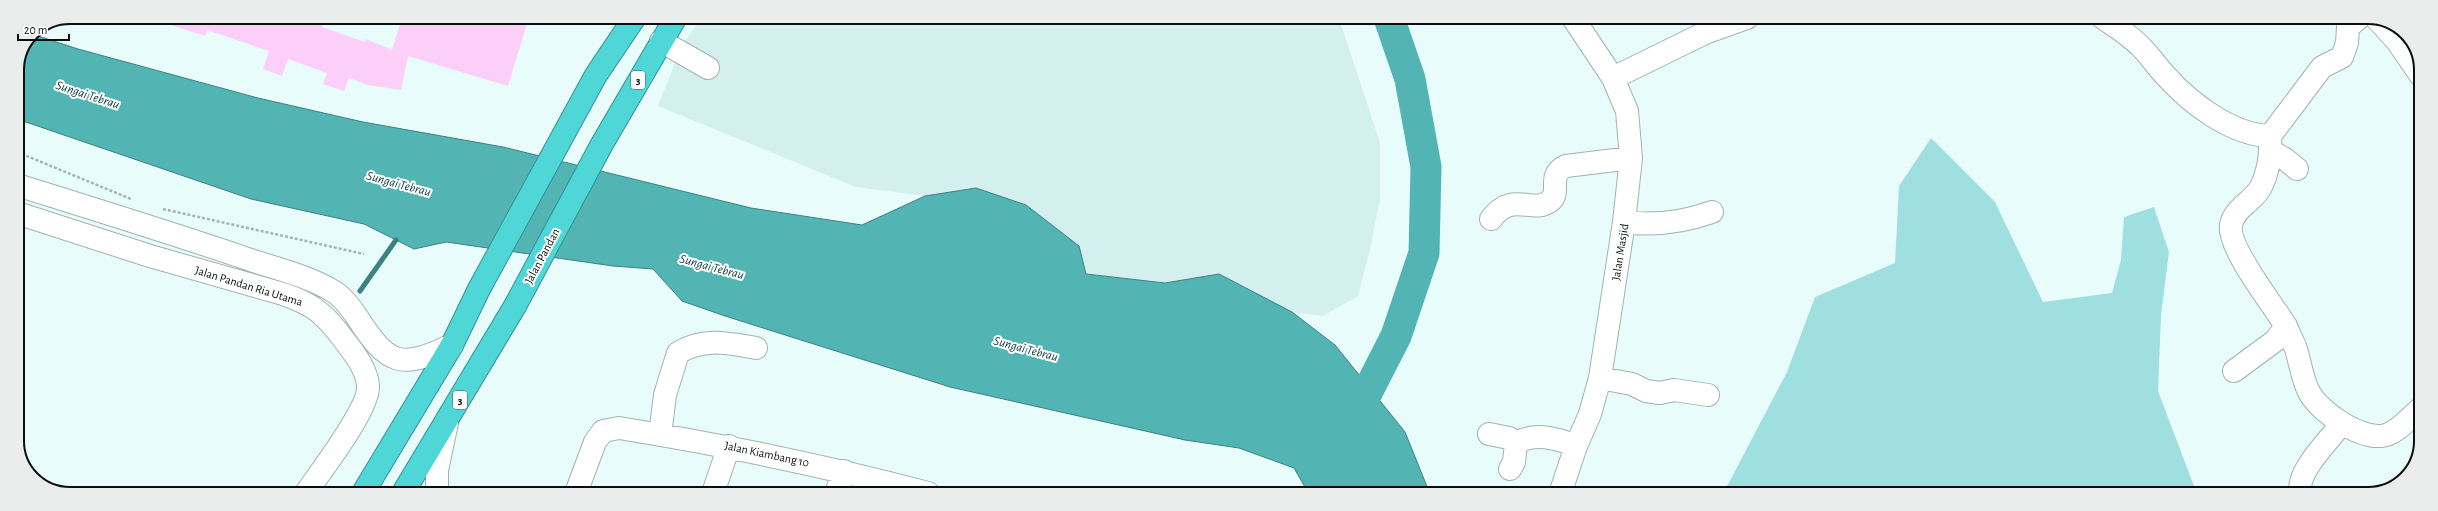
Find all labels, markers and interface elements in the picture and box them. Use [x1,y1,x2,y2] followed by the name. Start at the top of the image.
[18,16,69,42] scale bar
[24,24,47,36] text: 20 m
[631,71,645,89] road number: 3
[54,79,121,112] water label: Sungai Tebrau
[365,170,432,199] water label: Sungai Tebrau
[1610,223,1631,281] street label: Jalan Masjid
[522,226,562,286] street label: Jalan Pandan
[678,253,745,282] water label: Sungai Tebrau
[194,264,305,308] street label: Jalan Pandan Ria Utama
[992,335,1059,364] water label: Sungai Tebrau
[453,391,467,409] road number: 3
[724,439,810,469] street label: Jalan Kiambang 10

